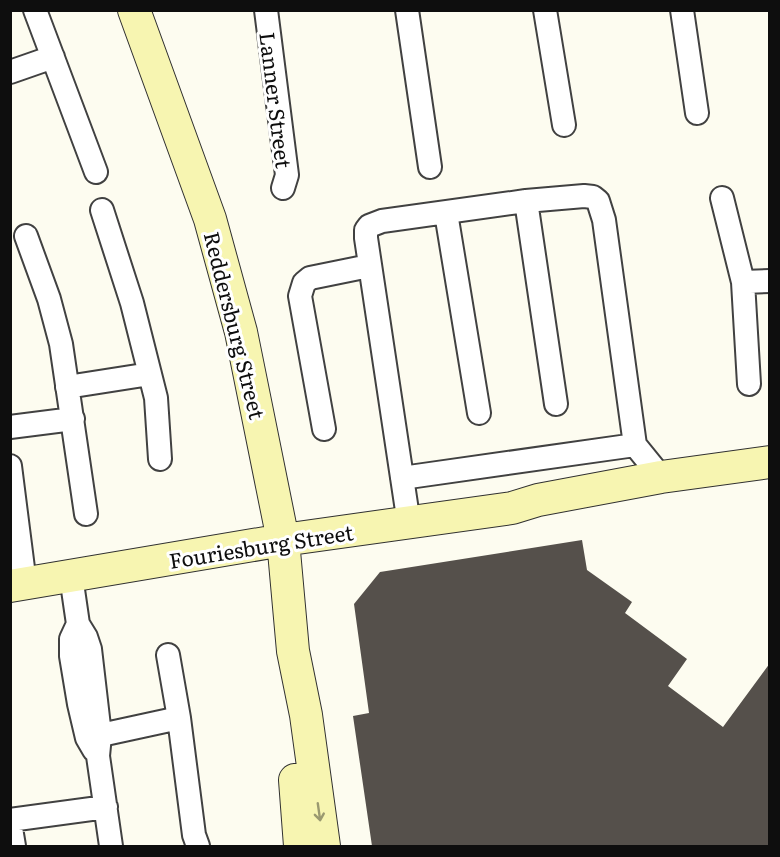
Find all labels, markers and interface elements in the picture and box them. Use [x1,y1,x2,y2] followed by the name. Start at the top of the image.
[253,30,301,170] street label: Lanner Street
[198,228,274,423] street label: Reddersburg Street
[167,515,356,575] street label: Fouriesburg Street
[313,802,324,821] one-way arrow

